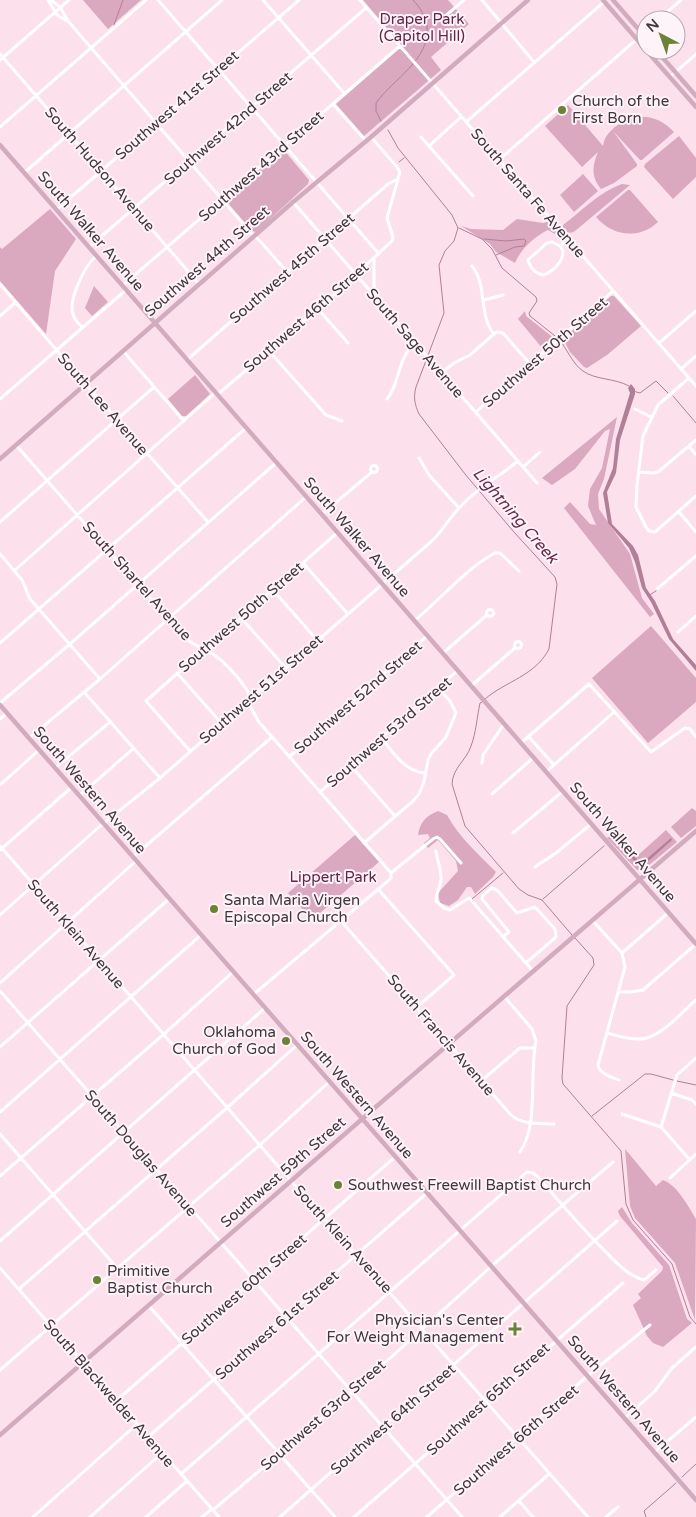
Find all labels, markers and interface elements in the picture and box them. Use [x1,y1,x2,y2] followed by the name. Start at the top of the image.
[379,10,465,45] park label: Draper Park (Capitol Hill)
[636,10,686,60] north arrow
[643,15,663,36] text: N
[112,46,243,164] street label: Southwest 41st Street
[160,67,296,188] street label: Southwest 42nd Street
[572,92,669,127] place label: Church of the First Born
[41,103,159,235] street label: South Hudson Avenue
[556,104,568,116] marker: Church of the First Born
[195,107,327,225] street label: Southwest 43rd Street
[467,125,589,261] street label: South Santa Fe Avenue
[34,167,148,295] street label: South Walker Avenue
[141,202,273,320] street label: Southwest 44th Street
[226,209,358,327] street label: Southwest 45th Street
[240,258,372,376] street label: Southwest 46th Street
[362,284,468,402] street label: South Sage Avenue
[479,293,611,411] street label: Southwest 50th Street
[54,349,152,459] street label: South Lee Avenue
[468,464,563,569] water label: Lightning Creek
[300,473,414,601] street label: South Walker Avenue
[79,518,195,644] street label: South Shartel Avenue
[175,558,307,676] street label: Southwest 50th Street
[196,630,327,748] street label: Southwest 51st Street
[290,636,426,757] street label: Southwest 52nd Street
[323,673,455,791] street label: Southwest 53rd Street
[30,723,150,857] street label: South Western Avenue
[566,778,680,906] street label: South Walker Avenue
[289,868,377,886] park label: Lippert Park
[24,876,128,992] street label: South Klein Avenue
[224,891,360,926] place label: Santa Maria Virgen Episcopal Church
[208,903,220,915] marker: Santa Maria Virgen Episcopal Church
[383,971,499,1099] street label: South Francis Avenue
[172,1023,276,1058] place label: Oklahoma Church of God
[297,1028,417,1162] street label: South Western Avenue
[280,1035,292,1047] marker: Oklahoma Church of God
[81,1086,201,1220] street label: South Douglas Avenue
[217,1113,349,1231] street label: Southwest 59th Street
[348,1176,591,1194] place label: Southwest Freewill Baptist Church
[332,1179,344,1191] marker: Southwest Freewill Baptist Church
[290,1181,396,1297] street label: South Klein Avenue
[178,1230,310,1348] street label: Southwest 60th Street
[107,1262,213,1297] place label: Primitive Baptist Church
[212,1266,343,1384] street label: Southwest 61st Street
[91,1274,103,1286] marker: Primitive Baptist Church
[327,1311,504,1346] place label: Physician's Center For Weight Management
[40,1315,178,1471] street label: South Blackwelder Avenue
[508,1322,522,1336] marker: Physician's Center For Weight Management
[564,1332,684,1466] street label: South Western Avenue
[423,1339,554,1459] street label: Southwest 65th Street
[257,1356,389,1474] street label: Southwest 63rd Street
[327,1360,459,1478] street label: Southwest 64th Street
[450,1381,582,1499] street label: Southwest 66th Street

